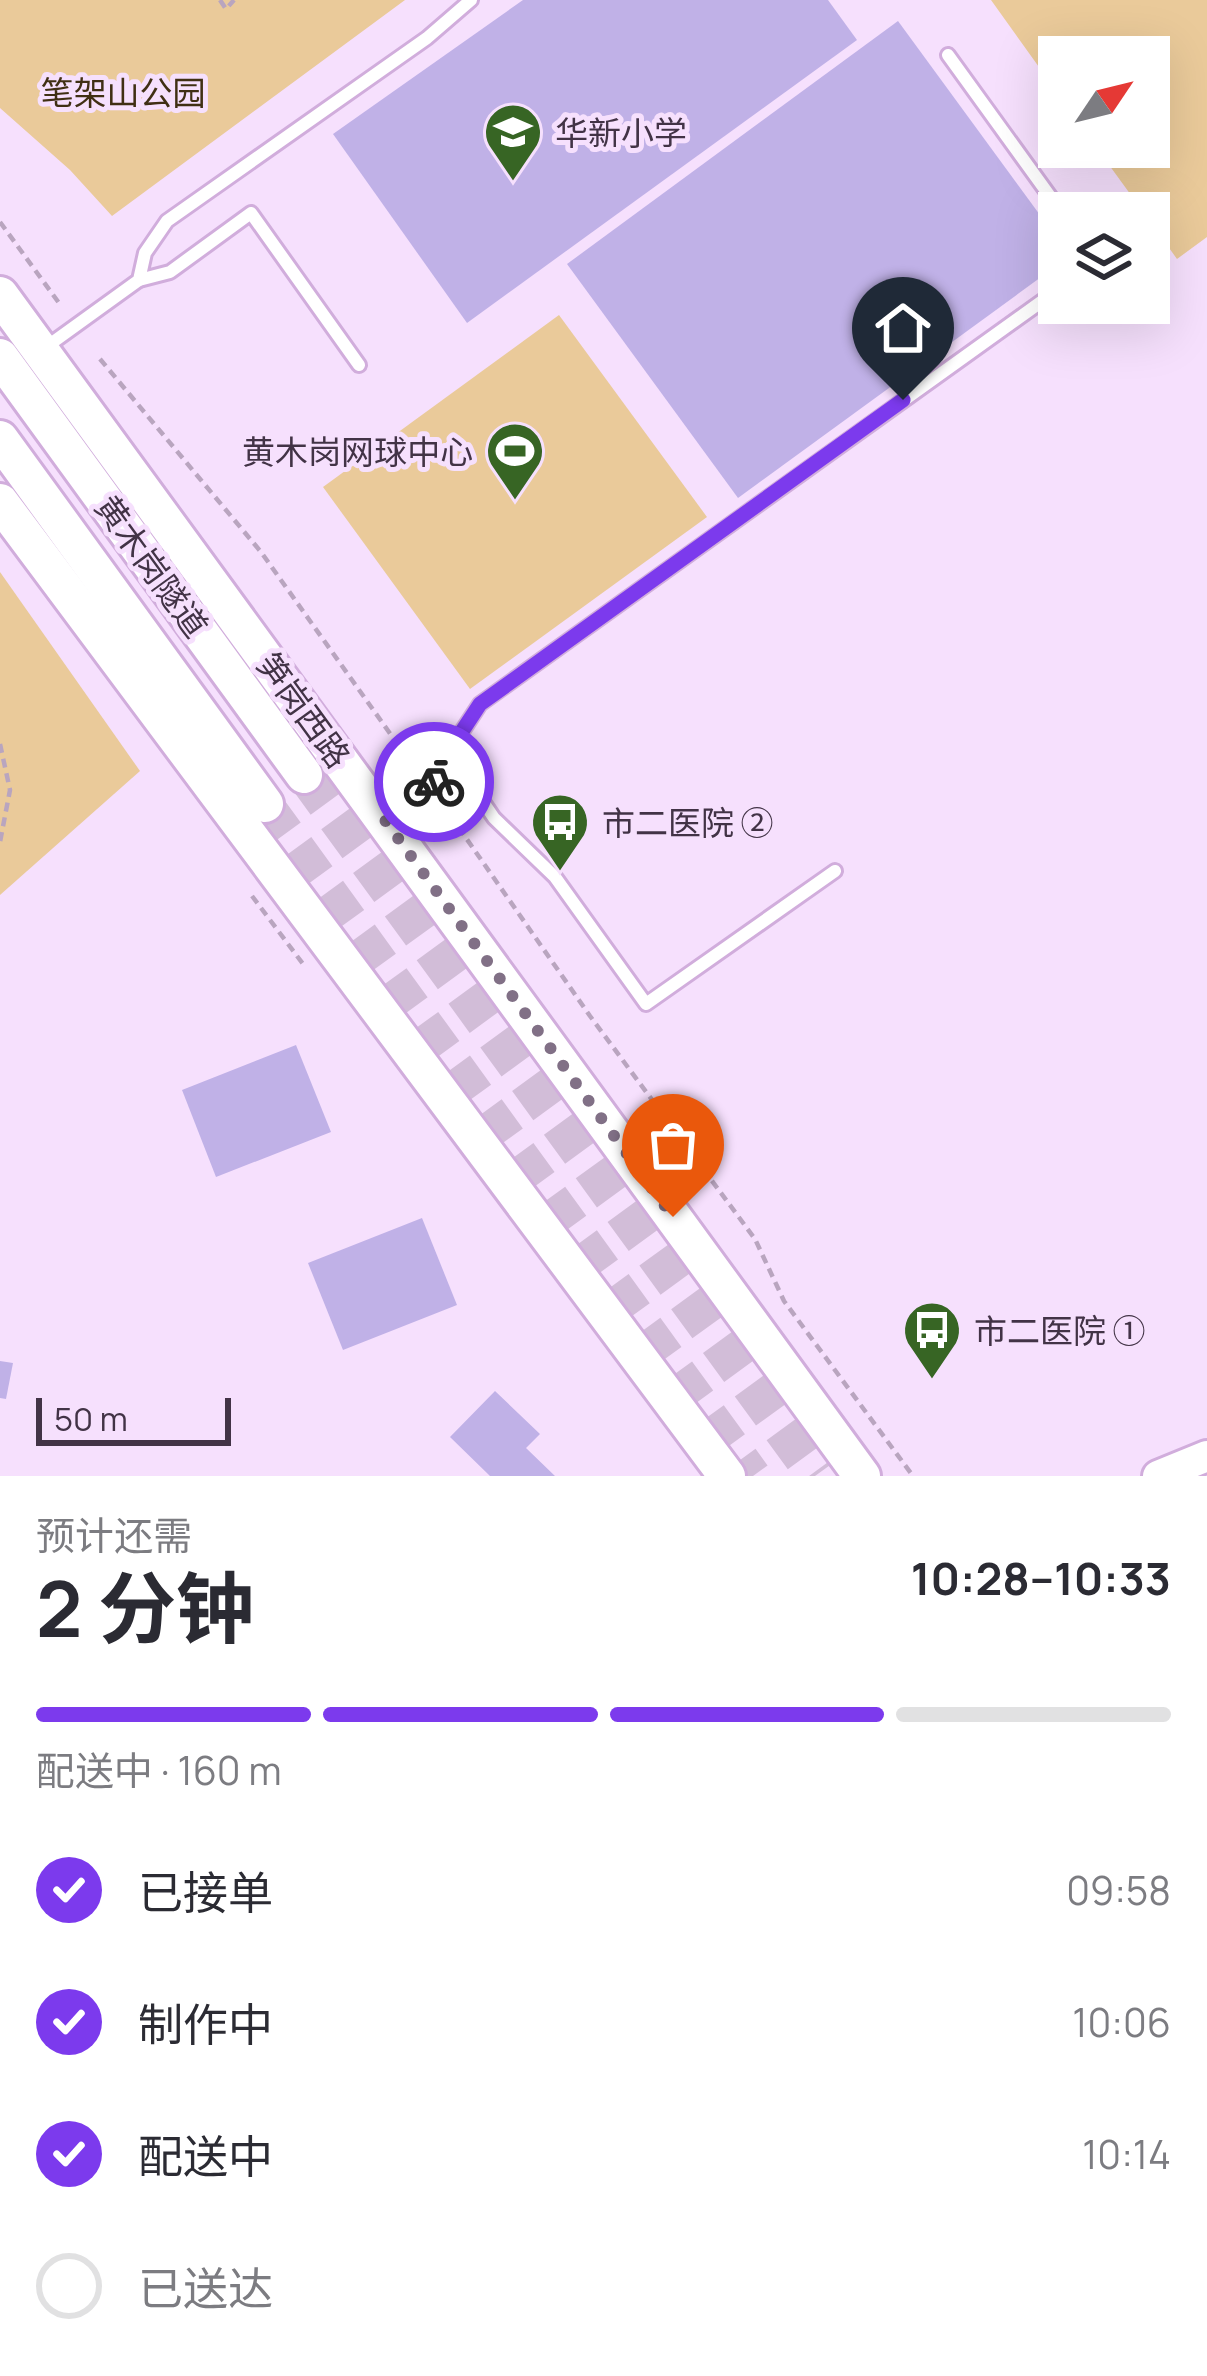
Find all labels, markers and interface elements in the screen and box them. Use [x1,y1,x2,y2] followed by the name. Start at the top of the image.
[1038,36,1170,168] north arrow
[1038,36,1170,324] map controls
[41,70,206,115] park label: 笔架山公园
[482,101,544,183] school or university icon: 华新小学
[555,110,687,155] place label: 华新小学
[1038,192,1170,324] button: layers
[852,277,954,400] pin
[870,295,936,361] icon: home
[484,420,546,502] sports icon: 黄木岗网球中心
[242,429,473,474] place label: 黄木岗网球中心
[85,486,219,646] street label: 黄木岗隧道
[247,643,361,777] street label: 笋岗西路
[374,722,494,842] courier
[401,749,467,815] icon: bike
[529,791,591,873] bus stop icon: 市二医院 ②
[602,800,774,845] place label: 市二医院 ②
[622,1094,724,1217] pin
[640,1112,706,1178] icon: bag
[901,1299,963,1381] bus stop icon: 市二医院 ①
[974,1308,1146,1353] place label: 市二医院 ①
[36,1392,231,1445] scale bar
[54,1396,128,1441] text: 50 m
[36,1508,192,1562] text: 预计还需
[911,1547,1171,1609] text: 10:28–10:33
[36,1554,254,1660] text: 2 分钟
[36,1743,282,1797] text: 配送中 · 160 m
[36,1857,102,1923] icon: check
[138,1861,273,1923] text: 已接单
[1066,1863,1171,1917] text: 09:58
[36,1989,102,2055] icon: check
[138,1993,273,2055] text: 制作中
[1072,1995,1171,2049] text: 10:06
[36,2121,102,2187] icon: check
[138,2125,273,2187] text: 配送中
[1082,2127,1171,2181] text: 10:14
[138,2257,273,2319] text: 已送达

